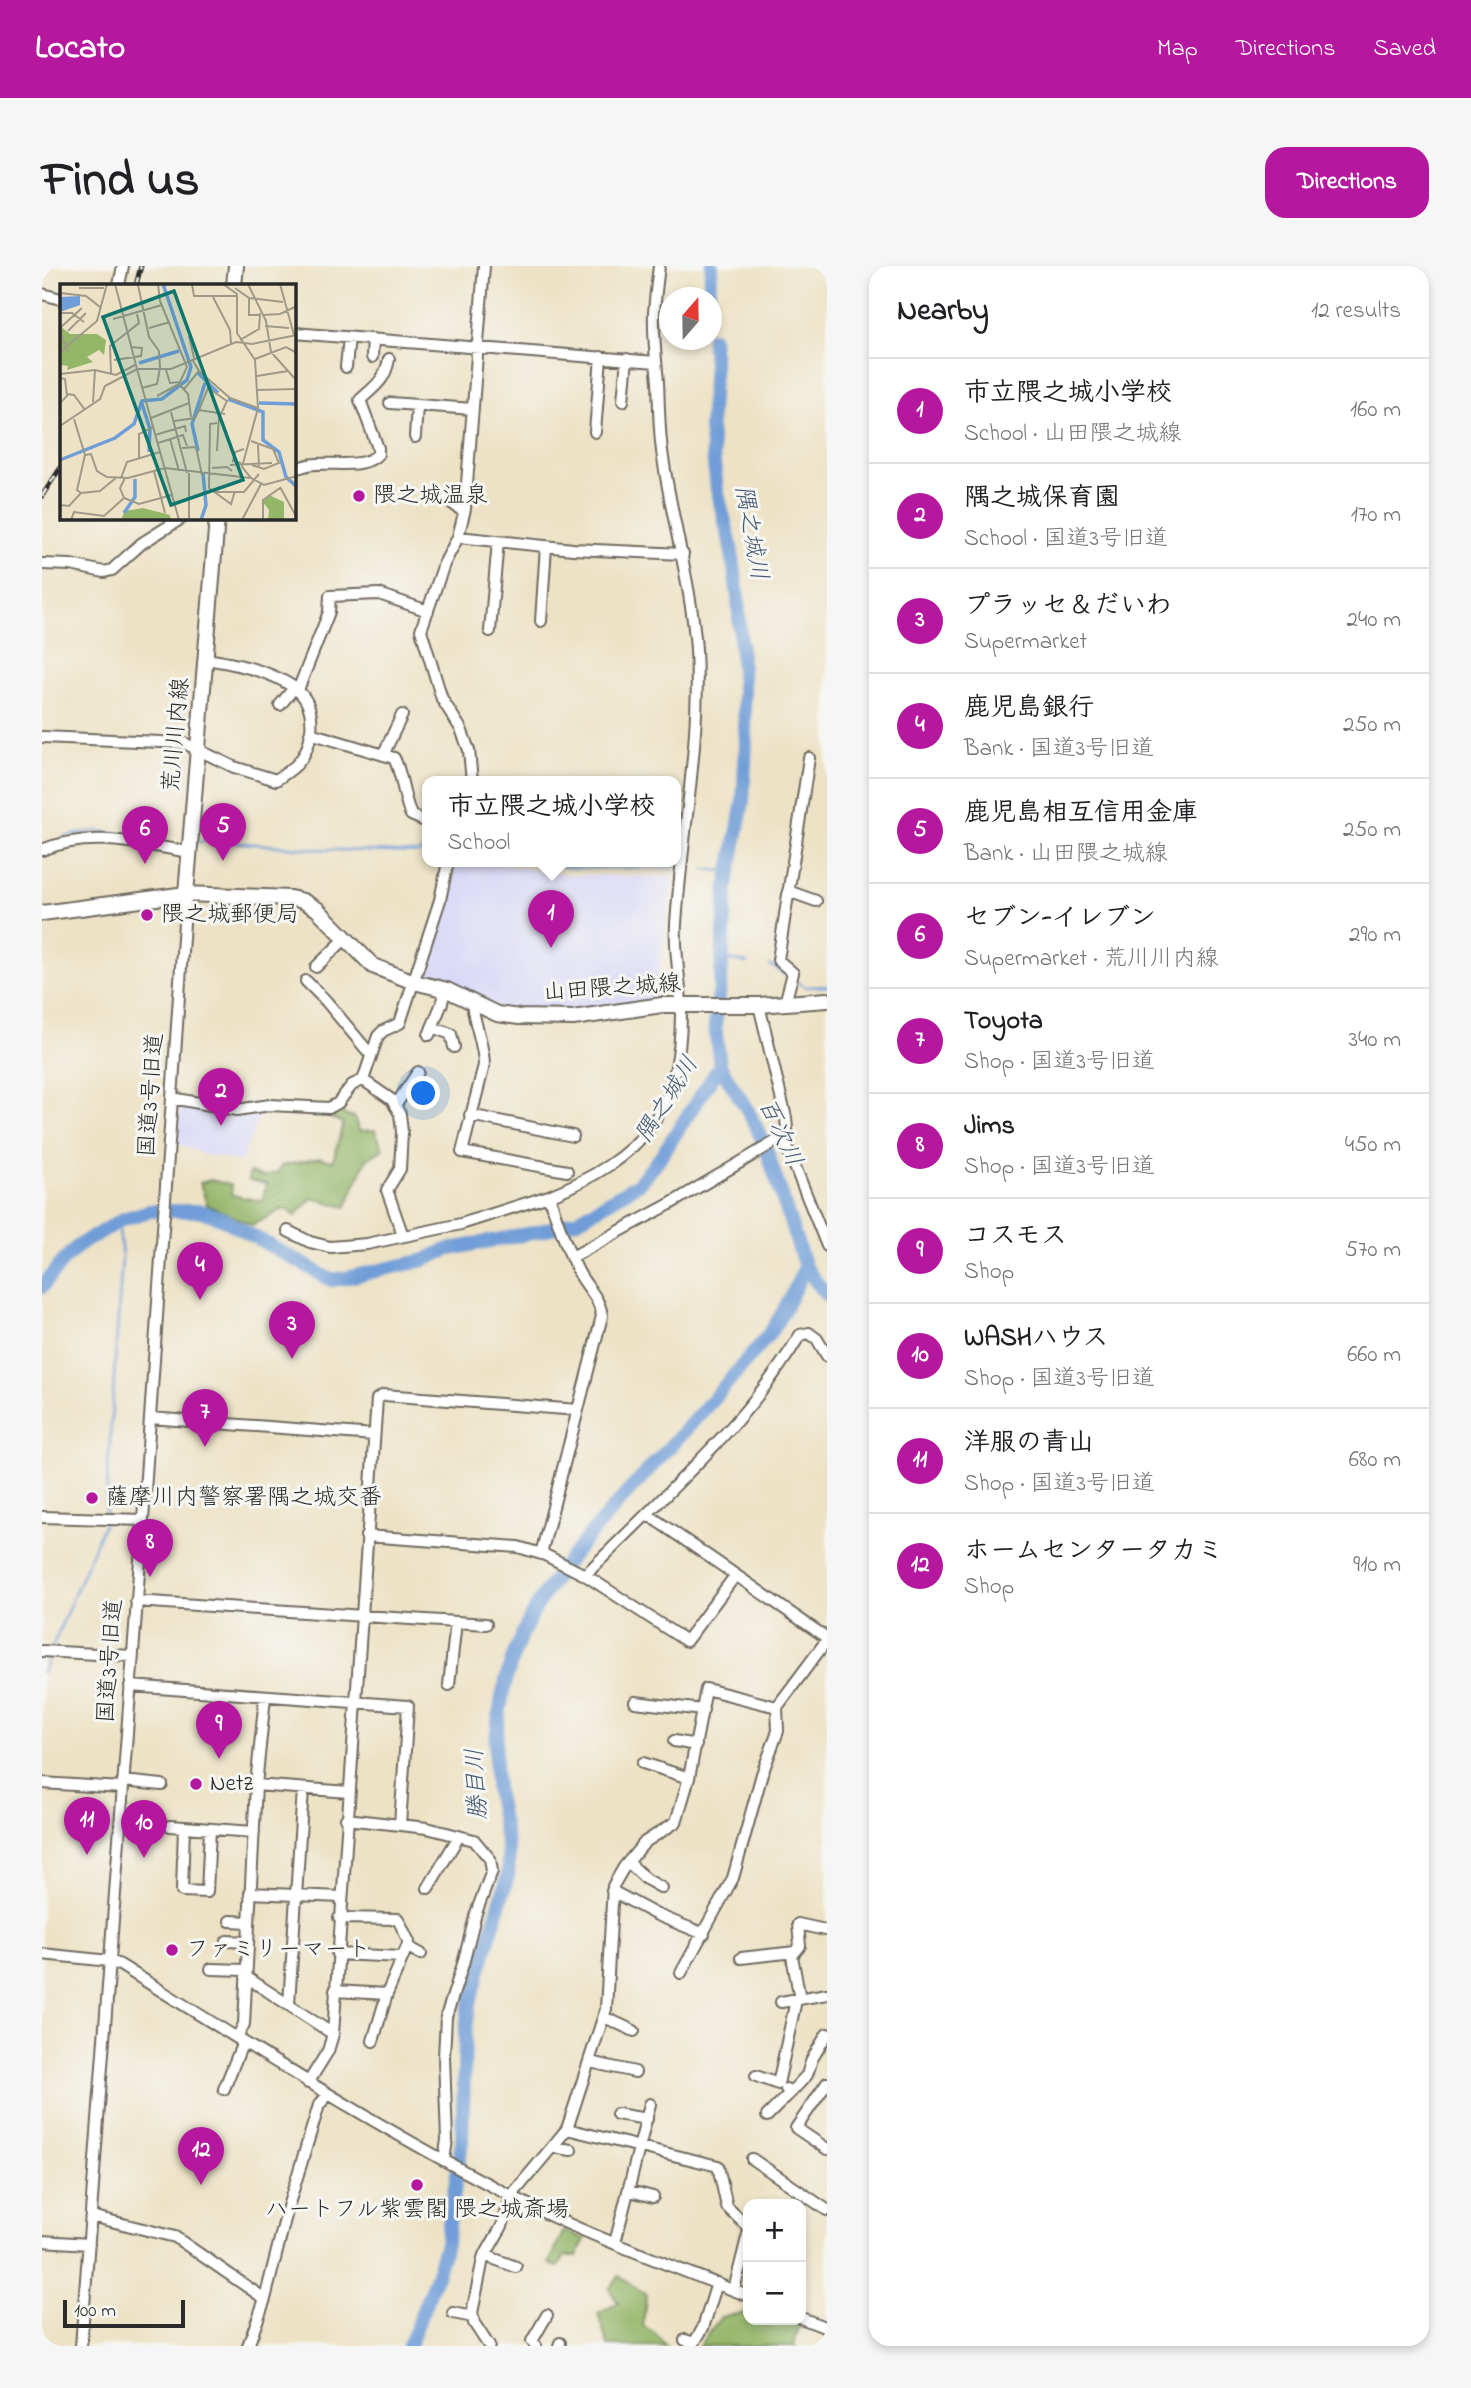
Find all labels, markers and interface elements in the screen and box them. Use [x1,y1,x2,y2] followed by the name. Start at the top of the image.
[35,25,125,73] text: Locato
[1157,32,1198,67] text: Map
[1236,32,1335,67] text: Directions
[1373,32,1436,67] text: Saved
[42,146,199,218] text: Find us
[1265,147,1429,218] button: Directions
[60,284,296,520] inset map
[659,287,722,350] north arrow
[897,290,989,334] text: Nearby
[1311,295,1401,328] text: 12 results
[964,375,1172,413] text: 市立隈之城小学校
[916,394,924,427] text: 1
[1350,394,1401,427] text: 160 m
[964,418,1181,451] text: School · 山田隈之城線
[373,480,488,513] place label: 隈之城温泉
[964,480,1120,518] text: 隅之城保育園
[724,483,776,583] water label: 隅之城川
[351,488,367,504] marker: 隈之城温泉
[914,499,926,532] text: 2
[1351,499,1401,532] text: 170 m
[964,523,1168,556] text: School · 国道3号旧道
[964,588,1172,626] text: プラッセ＆だいわ
[915,604,925,637] text: 3
[1347,604,1401,637] text: 240 m
[964,626,1087,659] text: Supermarket
[156,676,198,794] street label: 荒川川内線
[964,690,1094,728] text: 鹿児島銀行
[915,709,925,742] text: 4
[1343,709,1401,742] text: 250 m
[964,733,1154,766] text: Bank · 国道3号旧道
[422,776,681,867] popup
[447,789,656,827] text: 市立隈之城小学校
[964,795,1198,833] text: 鹿児島相互信用金庫
[200,803,246,861] pin: 5
[122,806,168,864] pin: 6
[913,814,927,847] text: 5
[1343,814,1401,847] text: 250 m
[447,827,510,860] text: School
[964,838,1168,871] text: Bank · 山田隈之城線
[528,890,574,948] pin: 1
[161,899,299,932] place label: 隈之城郵便局
[964,900,1156,938] text: セブン-イレブン
[139,907,155,923] marker: 隈之城郵便局
[915,919,925,952] text: 6
[1349,919,1401,952] text: 290 m
[964,943,1219,976] text: Supermarket · 荒川川内線
[542,968,682,1010] street label: 山田隈之城線
[964,1003,1043,1041] text: Toyota
[915,1024,925,1057] text: 7
[1348,1024,1401,1057] text: 340 m
[131,1032,173,1158] street label: 国道3号旧道
[964,1046,1155,1079] text: Shop · 国道3号旧道
[628,1050,708,1150] water label: 隅之城川
[198,1068,244,1126] pin: 2
[406,1076,440,1110] your location
[748,1093,810,1173] water label: 百次川
[964,1108,1015,1146] text: Jims
[916,1129,924,1162] text: 8
[1345,1129,1401,1162] text: 450 m
[964,1151,1155,1184] text: Shop · 国道3号旧道
[964,1218,1067,1256] text: コスモス
[917,1234,923,1267] text: 9
[1345,1234,1401,1267] text: 570 m
[177,1242,223,1300] pin: 4
[964,1256,1014,1289] text: Shop
[269,1301,315,1359] pin: 3
[964,1320,1108,1358] text: WASHハウス
[911,1339,929,1372] text: 10
[1347,1339,1401,1372] text: 660 m
[964,1363,1155,1396] text: Shop · 国道3号旧道
[182,1389,228,1447] pin: 7
[964,1425,1094,1463] text: 洋服の青山
[913,1444,927,1477] text: 11
[1349,1444,1401,1477] text: 680 m
[964,1468,1155,1501] text: Shop · 国道3号旧道
[106,1482,382,1515] place label: 薩摩川内警察署隅之城交番
[84,1490,100,1506] marker: 薩摩川内警察署隅之城交番
[127,1519,173,1577] pin: 8
[964,1533,1223,1571] text: ホームセンタータカミ
[911,1549,929,1582] text: 12
[1353,1549,1401,1582] text: 910 m
[964,1571,1014,1604] text: Shop
[90,1598,132,1724] street label: 国道3号旧道
[196,1701,242,1759] pin: 9
[459,1747,497,1821] water label: 勝目川
[210,1768,254,1801] place label: Netz
[188,1776,204,1792] marker: Netz
[64,1797,110,1855] pin: 11
[121,1800,167,1858] pin: 10
[186,1934,370,1967] place label: ファミリーマート
[164,1942,180,1958] marker: ファミリーマート
[178,2127,224,2185] pin: 12
[409,2177,425,2193] marker: ハートフル紫雲閣 隈之城斎場
[265,2194,569,2227] place label: ハートフル紫雲閣 隈之城斎場
[743,2199,806,2325] map controls
[743,2199,806,2262] button: +
[743,2262,806,2325] button: −
[63,2297,186,2329] scale bar
[74,2298,116,2325] text: 100 m

